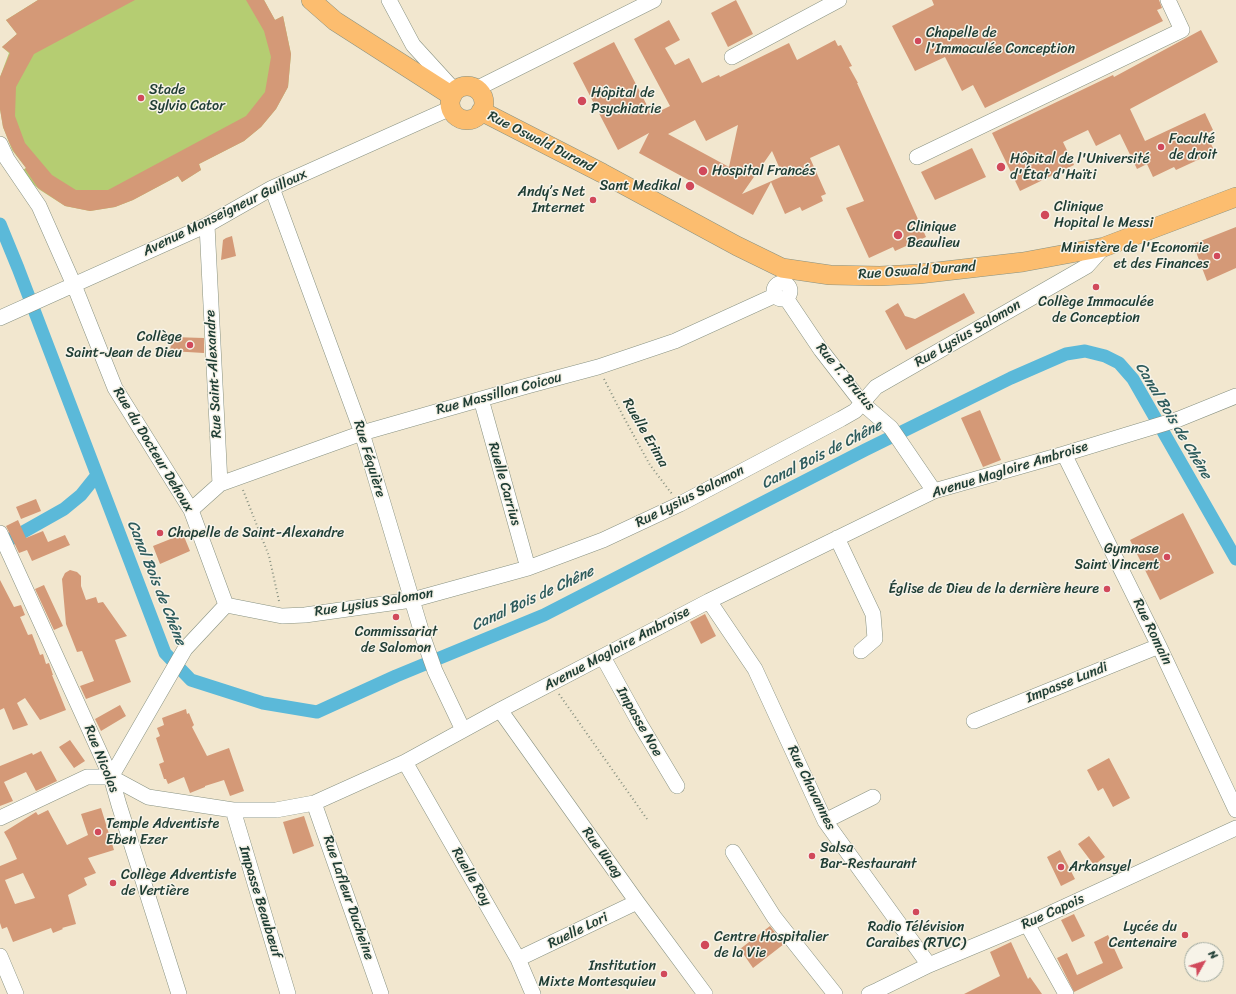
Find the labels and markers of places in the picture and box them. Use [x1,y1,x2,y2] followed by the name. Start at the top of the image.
[926,25,1075,58] place label: Chapelle de l'Immaculée Conception
[913,36,923,46] marker: Chapelle de l'Immaculée Conception
[149,82,225,114] place label: Stade Sylvio Cator
[591,85,661,118] place label: Hôpital de Psychiatrie
[136,93,146,103] marker: Stade Sylvio Cator
[576,95,588,107] marker: Hôpital de Psychiatrie
[1169,131,1217,164] place label: Faculté de droit
[1156,142,1166,152] marker: Faculté de droit
[1010,151,1150,184] place label: Hôpital de l'Université d'État d'Haïti
[995,161,1007,173] marker: Hôpital de l'Université d'État d'Haïti
[712,163,816,179] place label: Hospital Francés
[697,165,709,177] marker: Hospital Francés
[600,178,681,194] place label: Sant Medikal
[684,180,696,192] marker: Sant Medikal
[518,184,585,216] place label: Andy’s Net Internet
[588,195,598,205] marker: Andy’s Net Internet
[1054,199,1153,232] place label: Clinique Hopital le Messi
[1039,209,1051,221] marker: Clinique Hopital le Messi
[907,219,960,252] place label: Clinique Beaulieu
[892,229,904,241] marker: Clinique Beaulieu
[1061,240,1209,272] place label: Ministère de l'Economie et des Finances
[1212,251,1222,261] marker: Ministère de l'Economie et des Finances
[1091,282,1101,292] marker: Collège Immaculée de Conception
[1038,294,1154,326] place label: Collège Immaculée de Conception
[65,329,182,362] place label: Collège Saint-Jean de Dieu
[185,340,195,350] marker: Collège Saint-Jean de Dieu
[168,525,344,541] place label: Chapelle de Saint-Alexandre
[155,528,165,538] marker: Chapelle de Saint-Alexandre
[1074,541,1159,574] place label: Gymnase Saint Vincent
[1162,552,1172,562] marker: Gymnase Saint Vincent
[888,581,1099,597] place label: Église de Dieu de la dernière heure
[1102,584,1112,594] marker: Église de Dieu de la dernière heure
[391,612,401,622] marker: Commissariat de Salomon
[355,624,437,656] place label: Commissariat de Salomon
[106,816,219,848] place label: Temple Adventiste Eben Ezer
[93,827,103,837] marker: Temple Adventiste Eben Ezer
[820,840,916,872] place label: Salsa Bar-Restaurant
[807,851,817,861] marker: Salsa Bar-Restaurant
[1069,859,1131,875] place label: Arkansyel
[1056,862,1066,872] marker: Arkansyel
[121,867,237,900] place label: Collège Adventiste de Vertière
[108,878,118,888] marker: Collège Adventiste de Vertière
[911,907,921,917] marker: Radio Télévision Caraibes (RTVC)
[866,919,966,952] place label: Radio Télévision Caraibes (RTVC)
[1109,919,1177,952] place label: Lycée du Centenaire
[714,929,828,962] place label: Centre Hospitalier de la Vie
[1180,930,1190,940] marker: Lycée du Centenaire
[699,939,711,951] marker: Centre Hospitalier de la Vie
[539,958,656,990] place label: Institution Mixte Montesquieu
[659,969,669,979] marker: Institution Mixte Montesquieu

